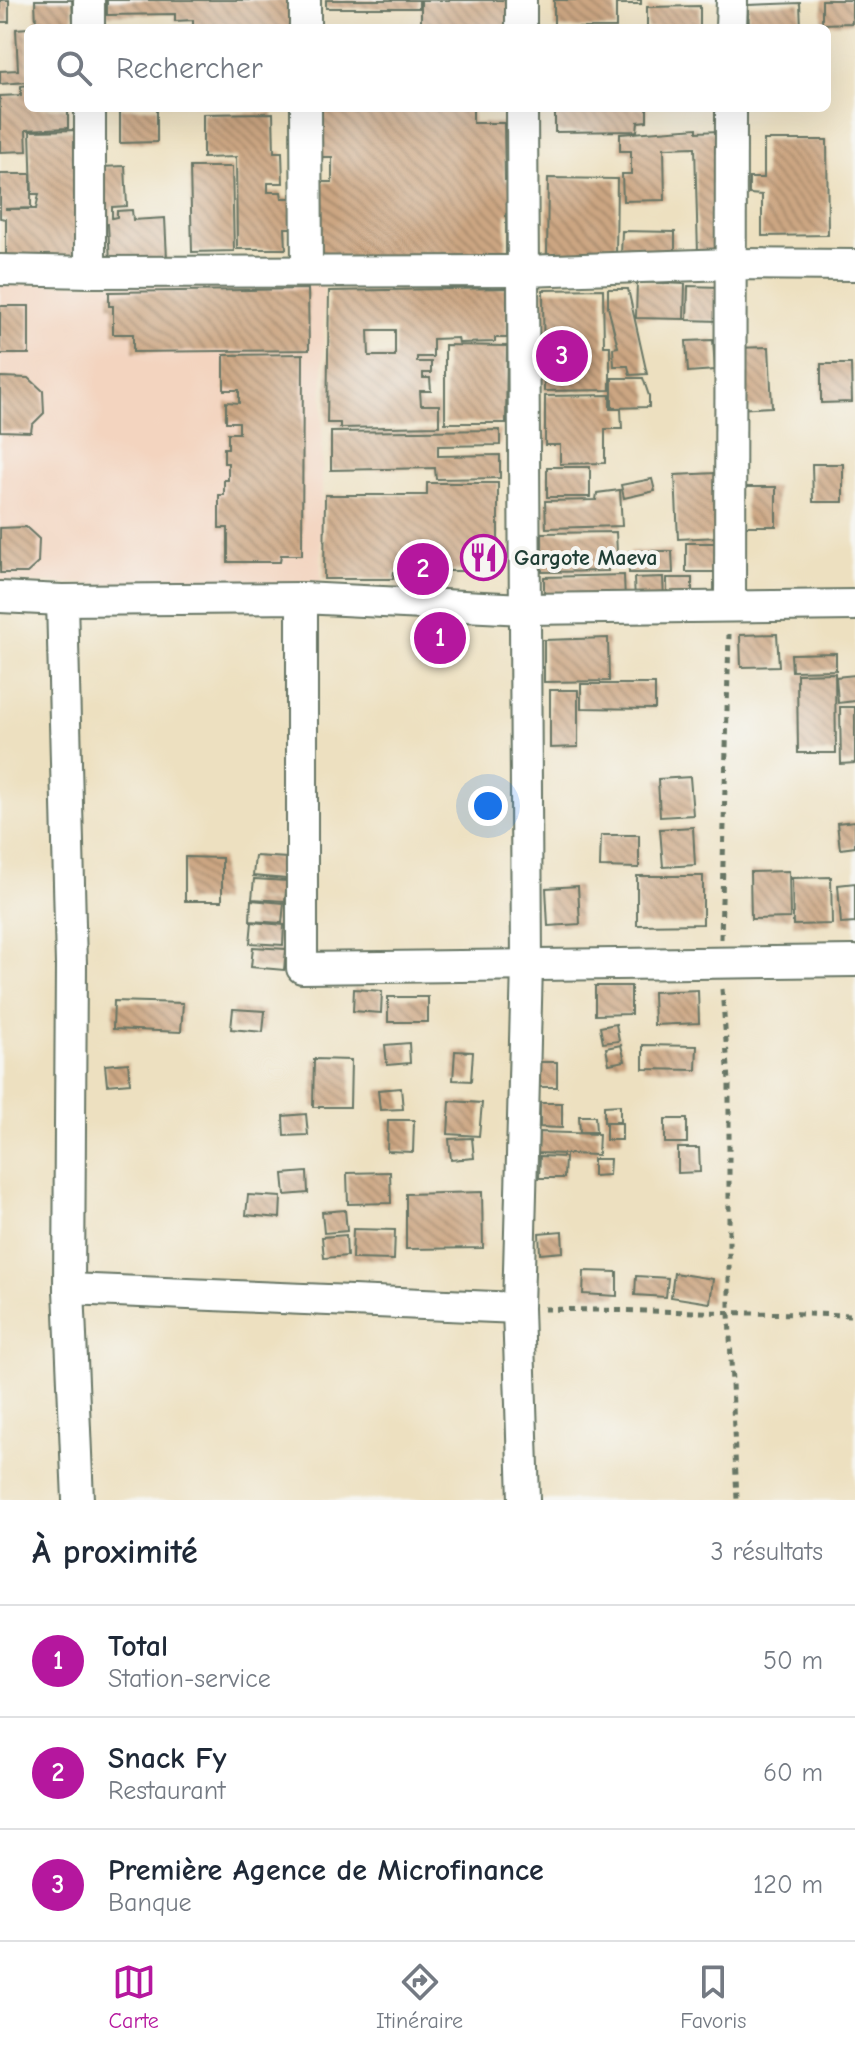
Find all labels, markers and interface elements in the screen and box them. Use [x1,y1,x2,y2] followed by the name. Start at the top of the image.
[24,24,831,112] search box
[52,46,96,90] icon: search
[116,51,263,86] text: Rechercher
[536,326,588,386] pin: 3
[459,533,507,581] restaurant icon: Gargote Maeva
[397,539,449,599] pin: 2
[514,545,657,571] place label: Gargote Maeva
[414,608,466,668] pin: 1
[468,786,508,826] your location
[32,1532,198,1572] text: À proximité
[710,1537,823,1567] text: 3 résultats
[108,1629,168,1664] text: Total
[53,1646,63,1676] text: 1
[763,1646,823,1676] text: 50 m
[108,1664,271,1694] text: Station-service
[108,1741,226,1776] text: Snack Fy
[52,1758,64,1788] text: 2
[763,1758,823,1788] text: 60 m
[108,1776,225,1806] text: Restaurant
[108,1853,544,1888] text: Première Agence de Microfinance
[52,1870,64,1900] text: 3
[753,1870,823,1900] text: 120 m
[108,1888,192,1918] text: Banque
[109,1960,159,2034] tab: Carte
[376,1960,463,2034] tab: Itinéraire
[680,1960,746,2034] tab: Favoris

